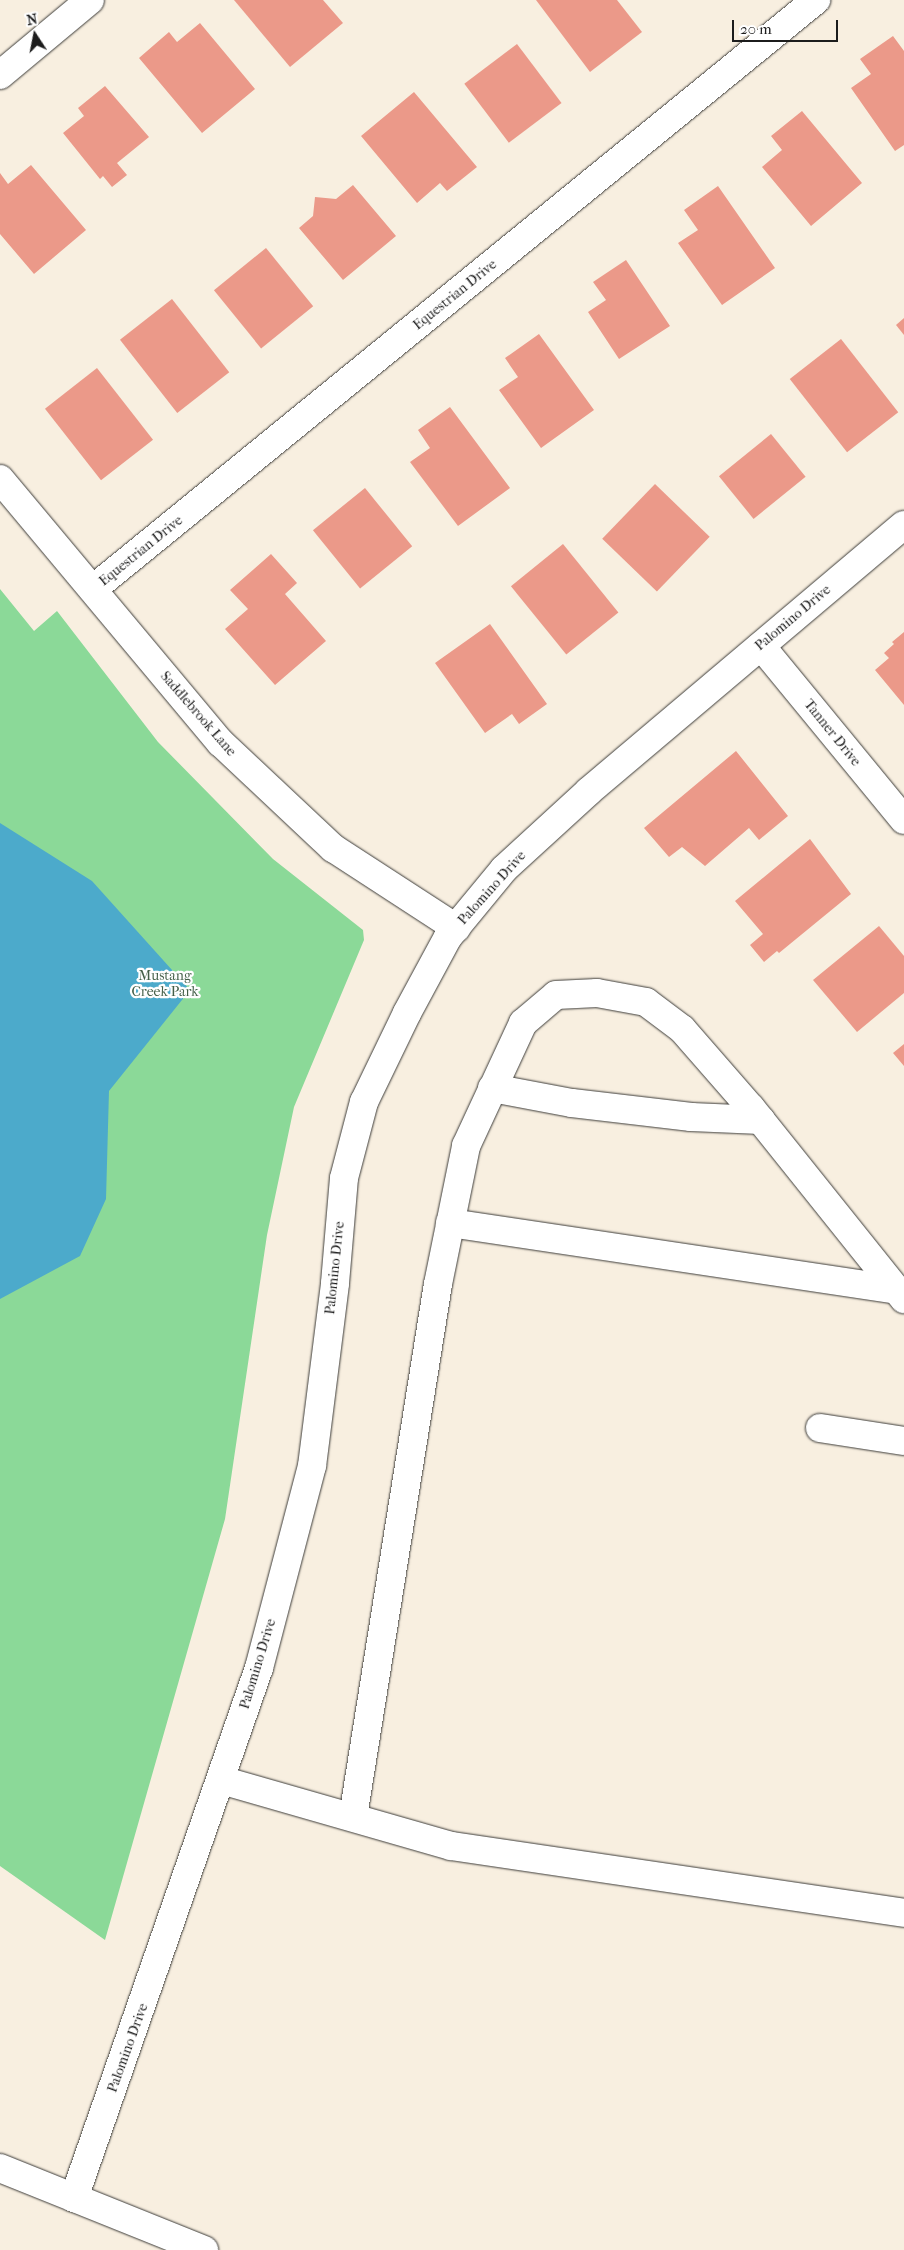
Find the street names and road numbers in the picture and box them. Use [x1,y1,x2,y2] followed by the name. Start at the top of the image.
[410,256,500,334] street label: Equestrian Drive
[96,512,186,590] street label: Equestrian Drive
[752,581,834,655] street label: Palomino Drive
[157,668,239,760] street label: Saddlebrook Lane
[800,696,864,770] street label: Tanner Drive
[454,848,530,928] street label: Palomino Drive
[322,1221,348,1315] street label: Palomino Drive
[236,1617,280,1711] street label: Palomino Drive
[104,2001,152,2095] street label: Palomino Drive

